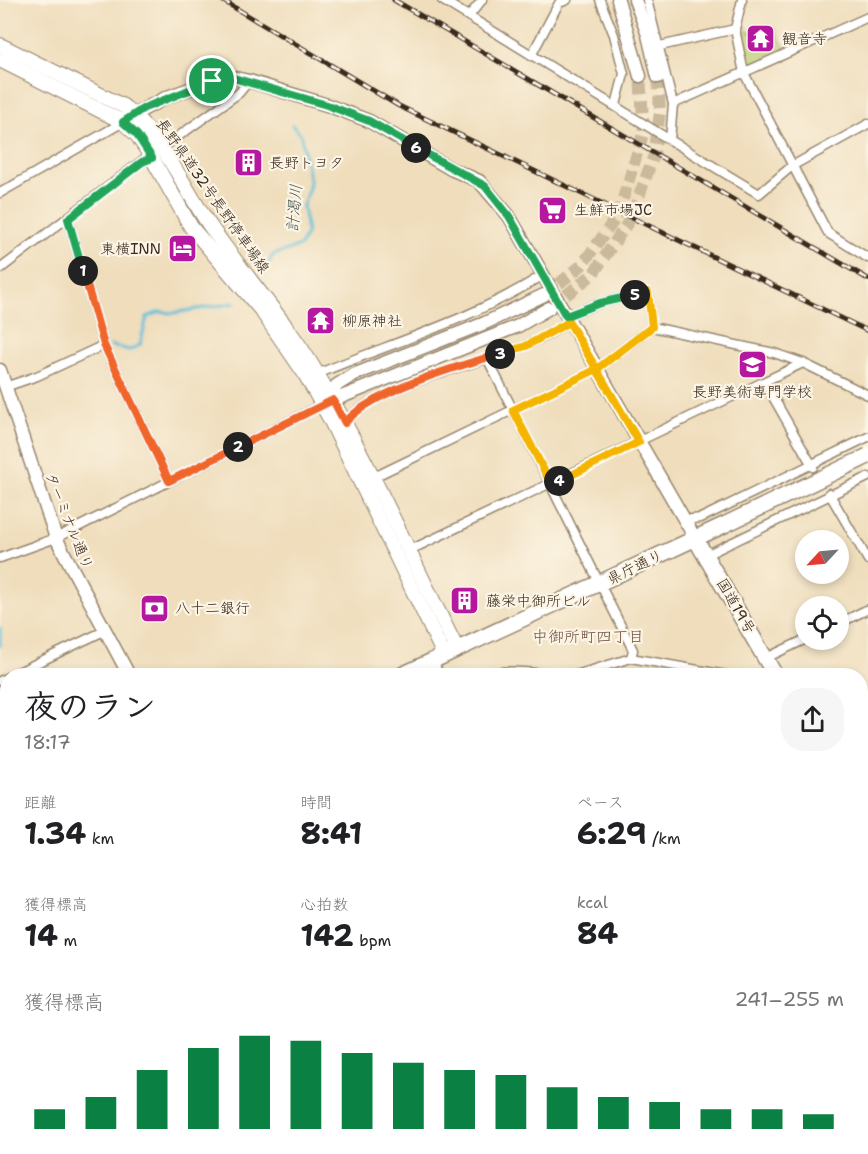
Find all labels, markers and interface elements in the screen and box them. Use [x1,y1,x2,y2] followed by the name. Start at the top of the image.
[745,23,777,55] temple icon: 観音寺
[782,29,827,49] place label: 観音寺
[186,55,237,106] pin
[195,64,228,97] icon: arrive
[152,114,274,278] street label: 長野県道32号長野停車場線
[401,133,431,163] pin: 6
[410,137,422,158] text: 6
[232,147,264,179] building icon: 長野トヨタ
[269,153,344,173] place label: 長野トヨタ
[281,183,307,233] water label: 計渇川
[537,194,569,226] supermarket icon: 生鮮市場JC
[574,200,652,220] place label: 生鮮市場JC
[166,233,198,265] hotel icon: 東横INN
[100,239,161,259] place label: 東横INN
[68,256,98,286] pin: 1
[79,260,87,281] text: 1
[620,280,650,310] pin: 5
[630,284,640,305] text: 5
[305,305,337,337] temple icon: 柳原神社
[342,311,402,331] place label: 柳原神社
[485,339,515,369] pin: 3
[494,343,506,364] text: 3
[736,349,768,381] school or university icon: 長野美術専門学校
[692,382,812,402] place label: 長野美術専門学校
[223,432,253,462] pin: 2
[232,436,244,457] text: 2
[544,466,574,496] pin: 4
[40,469,98,573] street label: ターミナル通り
[553,470,565,491] text: 4
[795,530,849,584] north arrow
[795,530,849,650] map controls
[604,545,666,589] street label: 県庁通り
[712,575,760,637] street label: 国道19号
[449,585,481,617] building icon: 藤栄中御所ビル
[486,591,591,611] place label: 藤栄中御所ビル
[138,592,170,624] bank icon: 八十二銀行
[795,596,849,650] button: locate
[175,598,250,618] place label: 八十二銀行
[532,626,644,647] district label: 中御所町四丁目
[24,684,156,729] text: 夜のラン
[781,688,844,751] button: share
[24,729,71,755] text: 18:17
[24,792,56,813] text: 距離
[300,792,332,813] text: 時間
[577,792,624,813] text: ペース
[24,813,86,854] text: 1.34
[300,813,363,854] text: 8:41
[577,813,647,854] text: 6:29
[86,828,114,849] text: km
[647,828,681,849] text: /km
[577,892,608,913] text: kcal
[24,894,88,915] text: 獲得標高
[300,894,348,915] text: 心拍数
[577,913,618,954] text: 84
[24,915,58,956] text: 14
[300,915,354,956] text: 142
[58,930,77,951] text: m
[354,930,391,951] text: bpm
[734,986,844,1012] text: 241–255 m
[24,989,104,1015] text: 獲得標高

